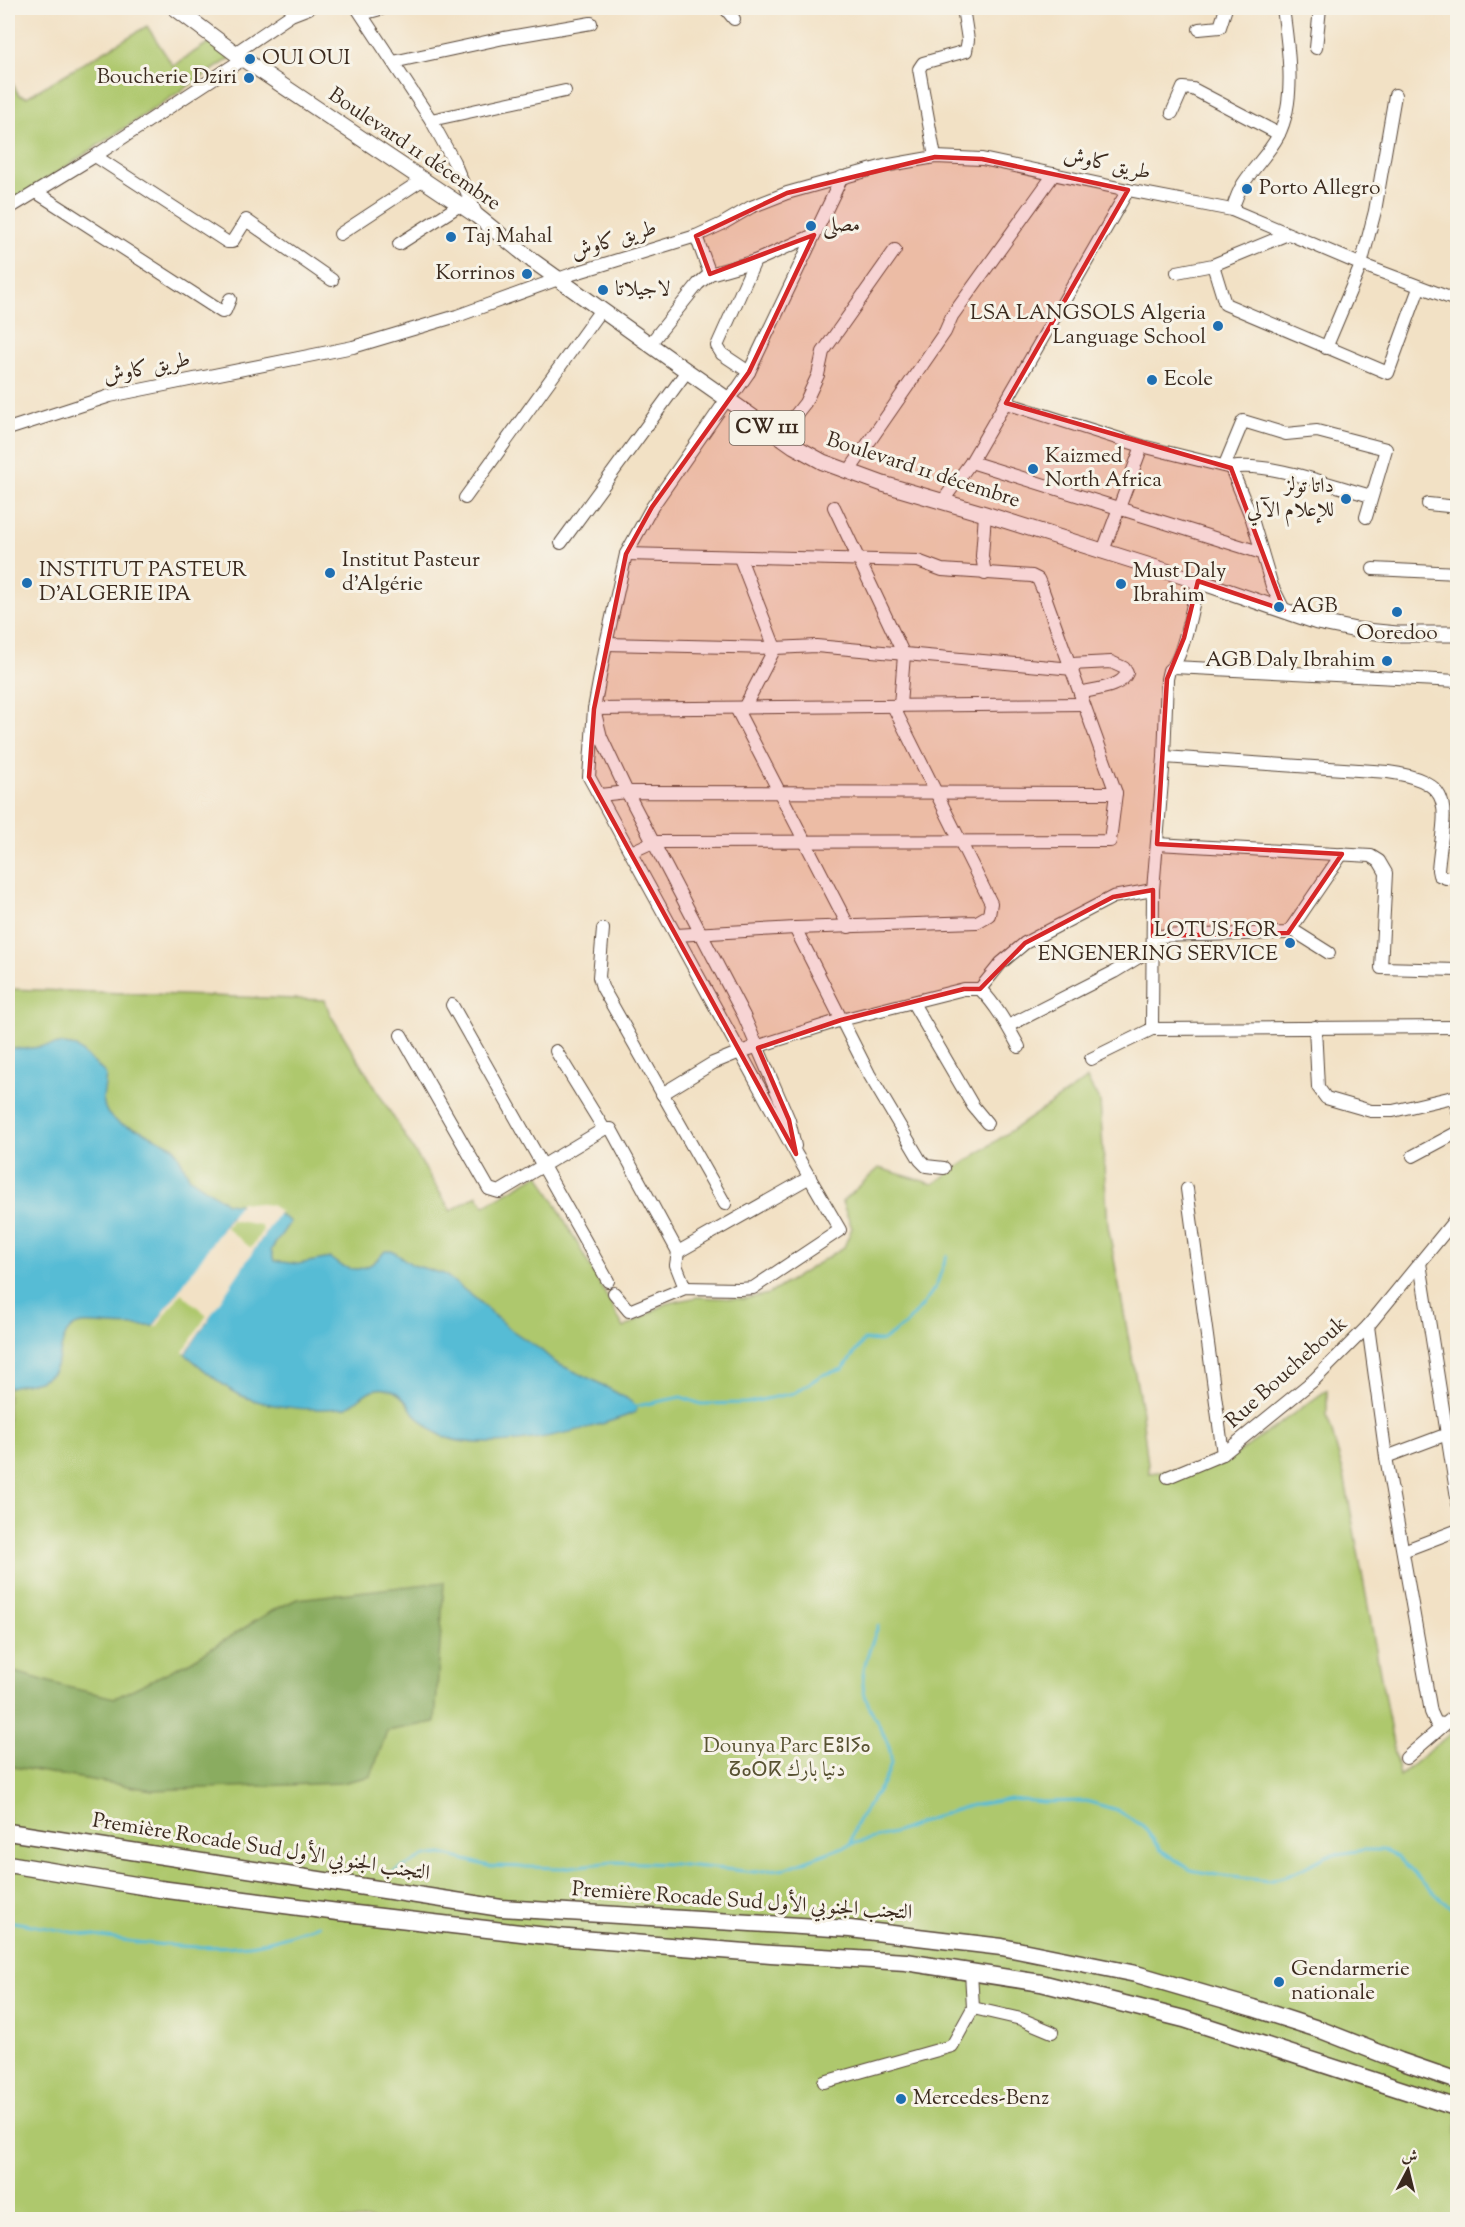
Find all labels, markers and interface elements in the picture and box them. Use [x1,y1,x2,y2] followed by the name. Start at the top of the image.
[262,44,350,74] place label: OUI OUI
[243,52,257,66] marker: OUI OUI
[97,63,237,93] place label: Boucherie Dziri
[242,71,256,85] marker: Boucherie Dziri
[322,81,506,219] street label: Boulevard 11 décembre
[1061,141,1153,189] street label: طريق كاوش
[1259,174,1380,204] place label: Porto Allegro
[1240,182,1254,196] marker: Porto Allegro
[823,211,860,241] place label: مصلى
[567,214,661,268] street label: طريق كاوش
[804,219,818,233] marker: مصلى
[463,222,553,252] place label: Taj Mahal
[444,230,458,244] marker: Taj Mahal
[436,259,515,289] place label: Korrinos
[520,267,534,281] marker: Korrinos
[615,275,671,305] place label: لاجيلاتا
[596,283,610,297] marker: لاجيلاتا
[970,299,1206,353] place label: LSA LANGSOLS Algeria Language School
[1211,319,1225,333] marker: LSA LANGSOLS Algeria Language School
[101,345,193,393] street label: طريق كاوش
[1164,365,1213,395] place label: Ecole
[1145,373,1159,387] marker: Ecole
[730,411,804,445] road number: CW 111
[822,425,1024,517] street label: Boulevard 11 décembre
[1045,442,1162,496] place label: Kaizmed North Africa
[1026,462,1040,476] marker: Kaizmed North Africa
[1247,472,1334,527] place label: داتا تولز للإعلام الآلي
[1339,492,1353,506] marker: داتا تولز للإعلام الآلي
[342,546,480,600] place label: Institut Pasteur d'Algérie
[39,556,247,610] place label: INSTITUT PASTEUR D'ALGERIE IPA
[1133,557,1227,611] place label: Must Daly Ibrahim
[323,566,337,580] marker: Institut Pasteur d'Algérie
[20,576,34,590] marker: INSTITUT PASTEUR D'ALGERIE IPA
[1114,577,1128,591] marker: Must Daly Ibrahim
[1291,592,1337,622] place label: AGB
[1272,600,1286,614] marker: AGB
[1390,605,1404,619] marker: Ooredoo
[1356,619,1438,649] place label: Ooredoo
[1205,646,1375,676] place label: AGB Daly Ibrahim
[1380,654,1394,668] marker: AGB Daly Ibrahim
[1038,916,1278,970] place label: LOTUS FOR ENGENERING SERVICE
[1283,936,1297,950] marker: LOTUS FOR ENGENERING SERVICE
[1219,1310,1355,1436] street label: Rue Bouchebouk
[703,1732,871,1786] park label: Dounya Parc ⴹⵓⵏⵢⴰ ⵒⴰⵔⴽ دنيا بارك
[90,1805,432,1890] street label: Première Rocade Sud التجنب الجنوبي الأول
[571,1873,913,1929] street label: Première Rocade Sud التجنب الجنوبي الأول
[1291,1955,1410,2009] place label: Gendarmerie nationale
[1272,1975,1286,1989] marker: Gendarmerie nationale
[913,2084,1049,2114] place label: Mercedes-Benz
[894,2092,908,2106] marker: Mercedes-Benz
[1378,2140,1438,2200] north arrow
[1400,2145,1419,2170] text: ش

